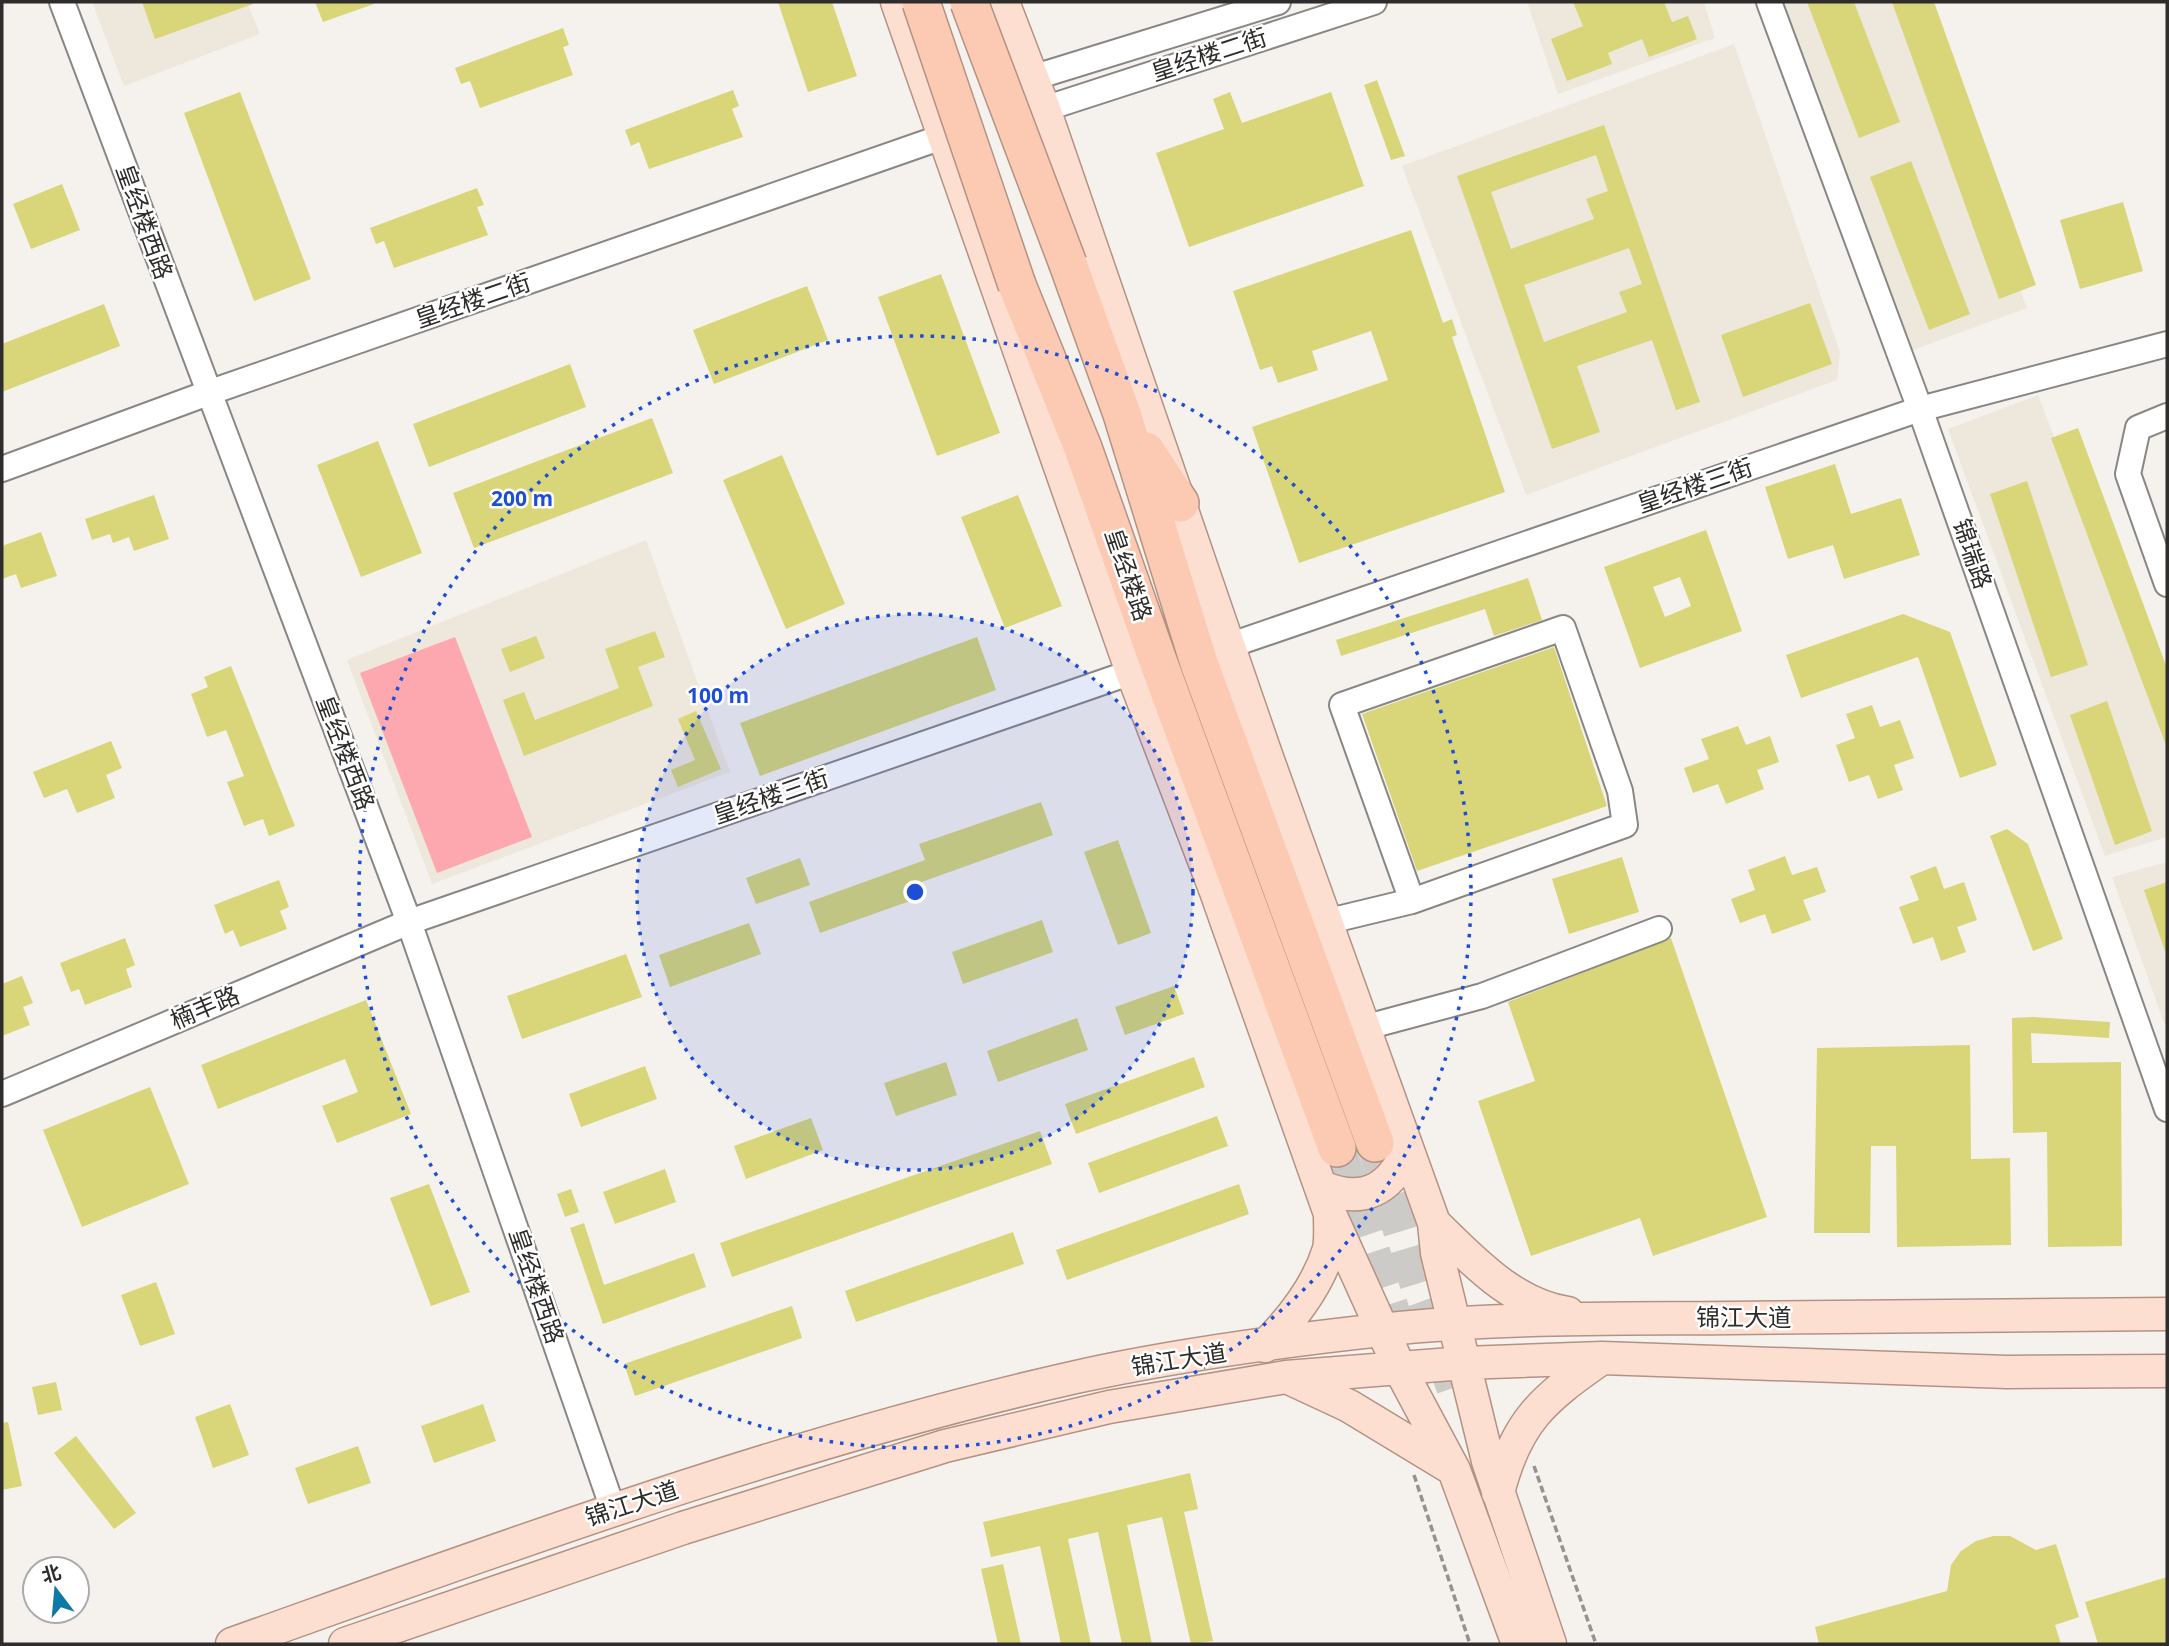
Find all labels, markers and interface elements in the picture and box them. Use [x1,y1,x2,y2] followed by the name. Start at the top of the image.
[1146,19,1271,88] street label: 皇经楼二街
[109,159,181,284] street label: 皇经楼西路
[410,264,535,335] street label: 皇经楼二街
[1632,449,1757,520] street label: 皇经楼三街
[491,484,553,512] text: 200 m
[1946,514,2001,593] street label: 锦瑞路
[1098,524,1161,625] street label: 皇经楼路
[687,681,749,709] text: 100 m
[309,691,383,814] street label: 皇经楼西路
[708,760,833,831] street label: 皇经楼三街
[903,880,927,904] centre of rings
[165,977,244,1036] street label: 楠丰路
[502,1223,573,1348] street label: 皇经楼西路
[1696,1300,1792,1333] street label: 锦江大道
[1129,1335,1229,1382] street label: 锦江大道
[581,1472,682,1533] street label: 锦江大道
[21,1555,91,1625] north arrow
[39,1559,64,1589] text: 北

